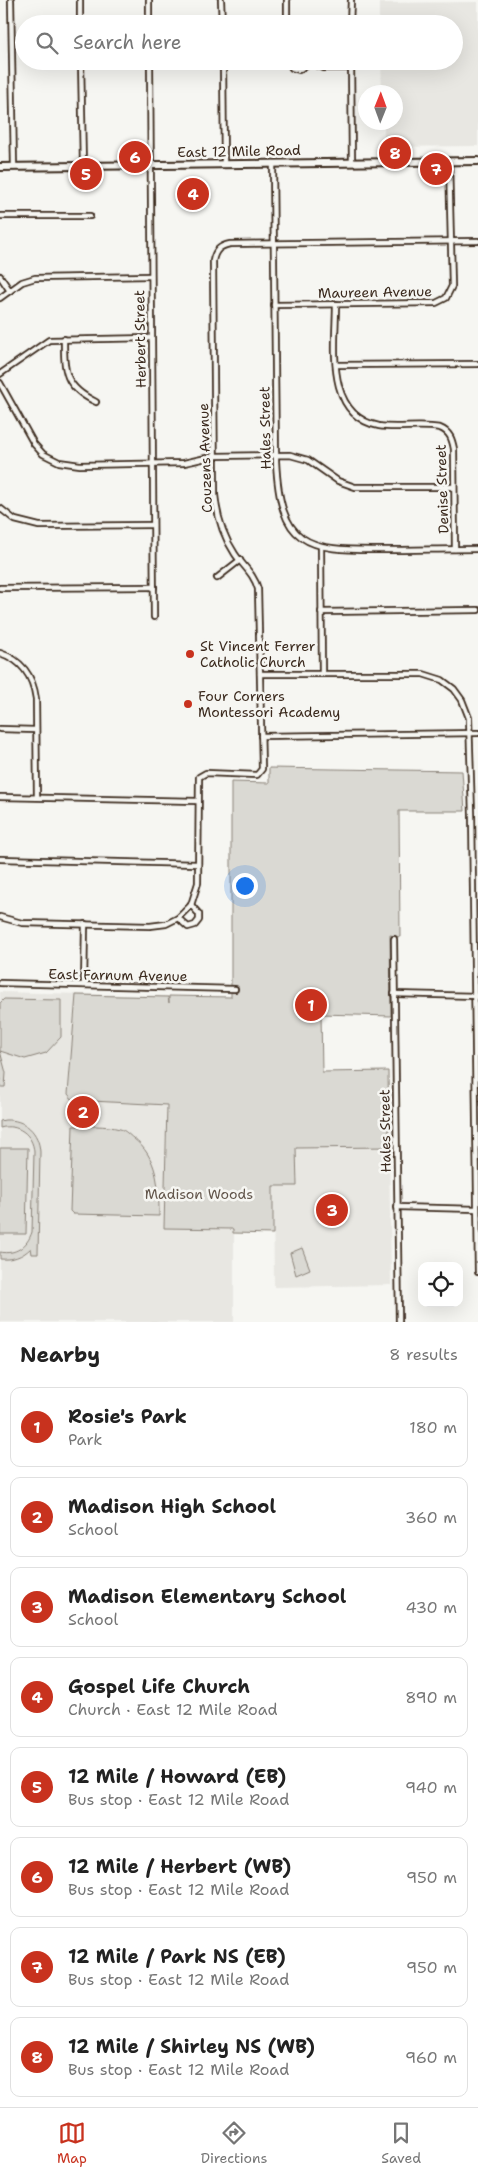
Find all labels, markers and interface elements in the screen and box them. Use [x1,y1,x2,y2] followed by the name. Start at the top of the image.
[15,15,463,70] search box
[33,29,61,57] icon: search
[73,30,182,55] text: Search here
[358,85,403,130] north arrow
[379,134,411,172] pin: 8
[119,138,151,176] pin: 6
[177,141,301,161] street label: East 12 Mile Road
[420,150,452,188] pin: 7
[70,155,102,193] pin: 5
[177,175,209,213] pin: 4
[318,282,432,302] street label: Maureen Avenue
[130,290,150,388] street label: Herbert Street
[255,386,275,470] street label: Hales Street
[194,403,216,513] street label: Couzens Avenue
[431,444,453,534] street label: Denise Street
[200,637,316,671] place label: St Vincent Ferrer Catholic Church
[184,648,196,660] marker: St Vincent Ferrer Catholic Church
[198,687,340,721] place label: Four Corners Montessori Academy
[182,698,194,710] marker: Four Corners Montessori Academy
[232,873,258,899] your location
[48,965,188,985] street label: East Farnum Avenue
[295,986,327,1024] pin: 1
[375,1089,395,1173] street label: Hales Street
[67,1093,99,1131] pin: 2
[145,1185,253,1203] park label: Madison Woods
[316,1191,348,1229] pin: 3
[418,1262,463,1307] map controls
[418,1262,463,1307] button: locate
[20,1341,100,1369] text: Nearby
[389,1344,458,1365] text: 8 results
[68,1404,187,1429] text: Rosie's Park
[33,1417,41,1438] text: 1
[409,1417,457,1438] text: 180 m
[68,1429,102,1450] text: Park
[68,1494,276,1519] text: Madison High School
[31,1507,43,1528] text: 2
[405,1507,457,1528] text: 360 m
[68,1519,118,1540] text: School
[68,1584,346,1609] text: Madison Elementary School
[31,1597,43,1618] text: 3
[406,1597,457,1618] text: 430 m
[68,1609,118,1630] text: School
[68,1674,250,1699] text: Gospel Life Church
[31,1687,43,1708] text: 4
[405,1687,457,1708] text: 890 m
[68,1699,278,1720] text: Church · East 12 Mile Road
[68,1764,286,1789] text: 12 Mile / Howard (EB)
[32,1777,42,1798] text: 5
[405,1777,457,1798] text: 940 m
[68,1789,289,1810] text: Bus stop · East 12 Mile Road
[68,1854,291,1879] text: 12 Mile / Herbert (WB)
[31,1867,43,1888] text: 6
[406,1867,457,1888] text: 950 m
[68,1879,289,1900] text: Bus stop · East 12 Mile Road
[68,1944,286,1969] text: 12 Mile / Park NS (EB)
[31,1957,43,1978] text: 7
[406,1957,457,1978] text: 950 m
[68,1969,289,1990] text: Bus stop · East 12 Mile Road
[68,2034,315,2059] text: 12 Mile / Shirley NS (WB)
[31,2047,43,2068] text: 8
[405,2047,457,2068] text: 960 m
[68,2059,289,2080] text: Bus stop · East 12 Mile Road
[57,2119,87,2167] tab: Map
[201,2119,267,2167] tab: Directions
[381,2119,421,2167] tab: Saved

